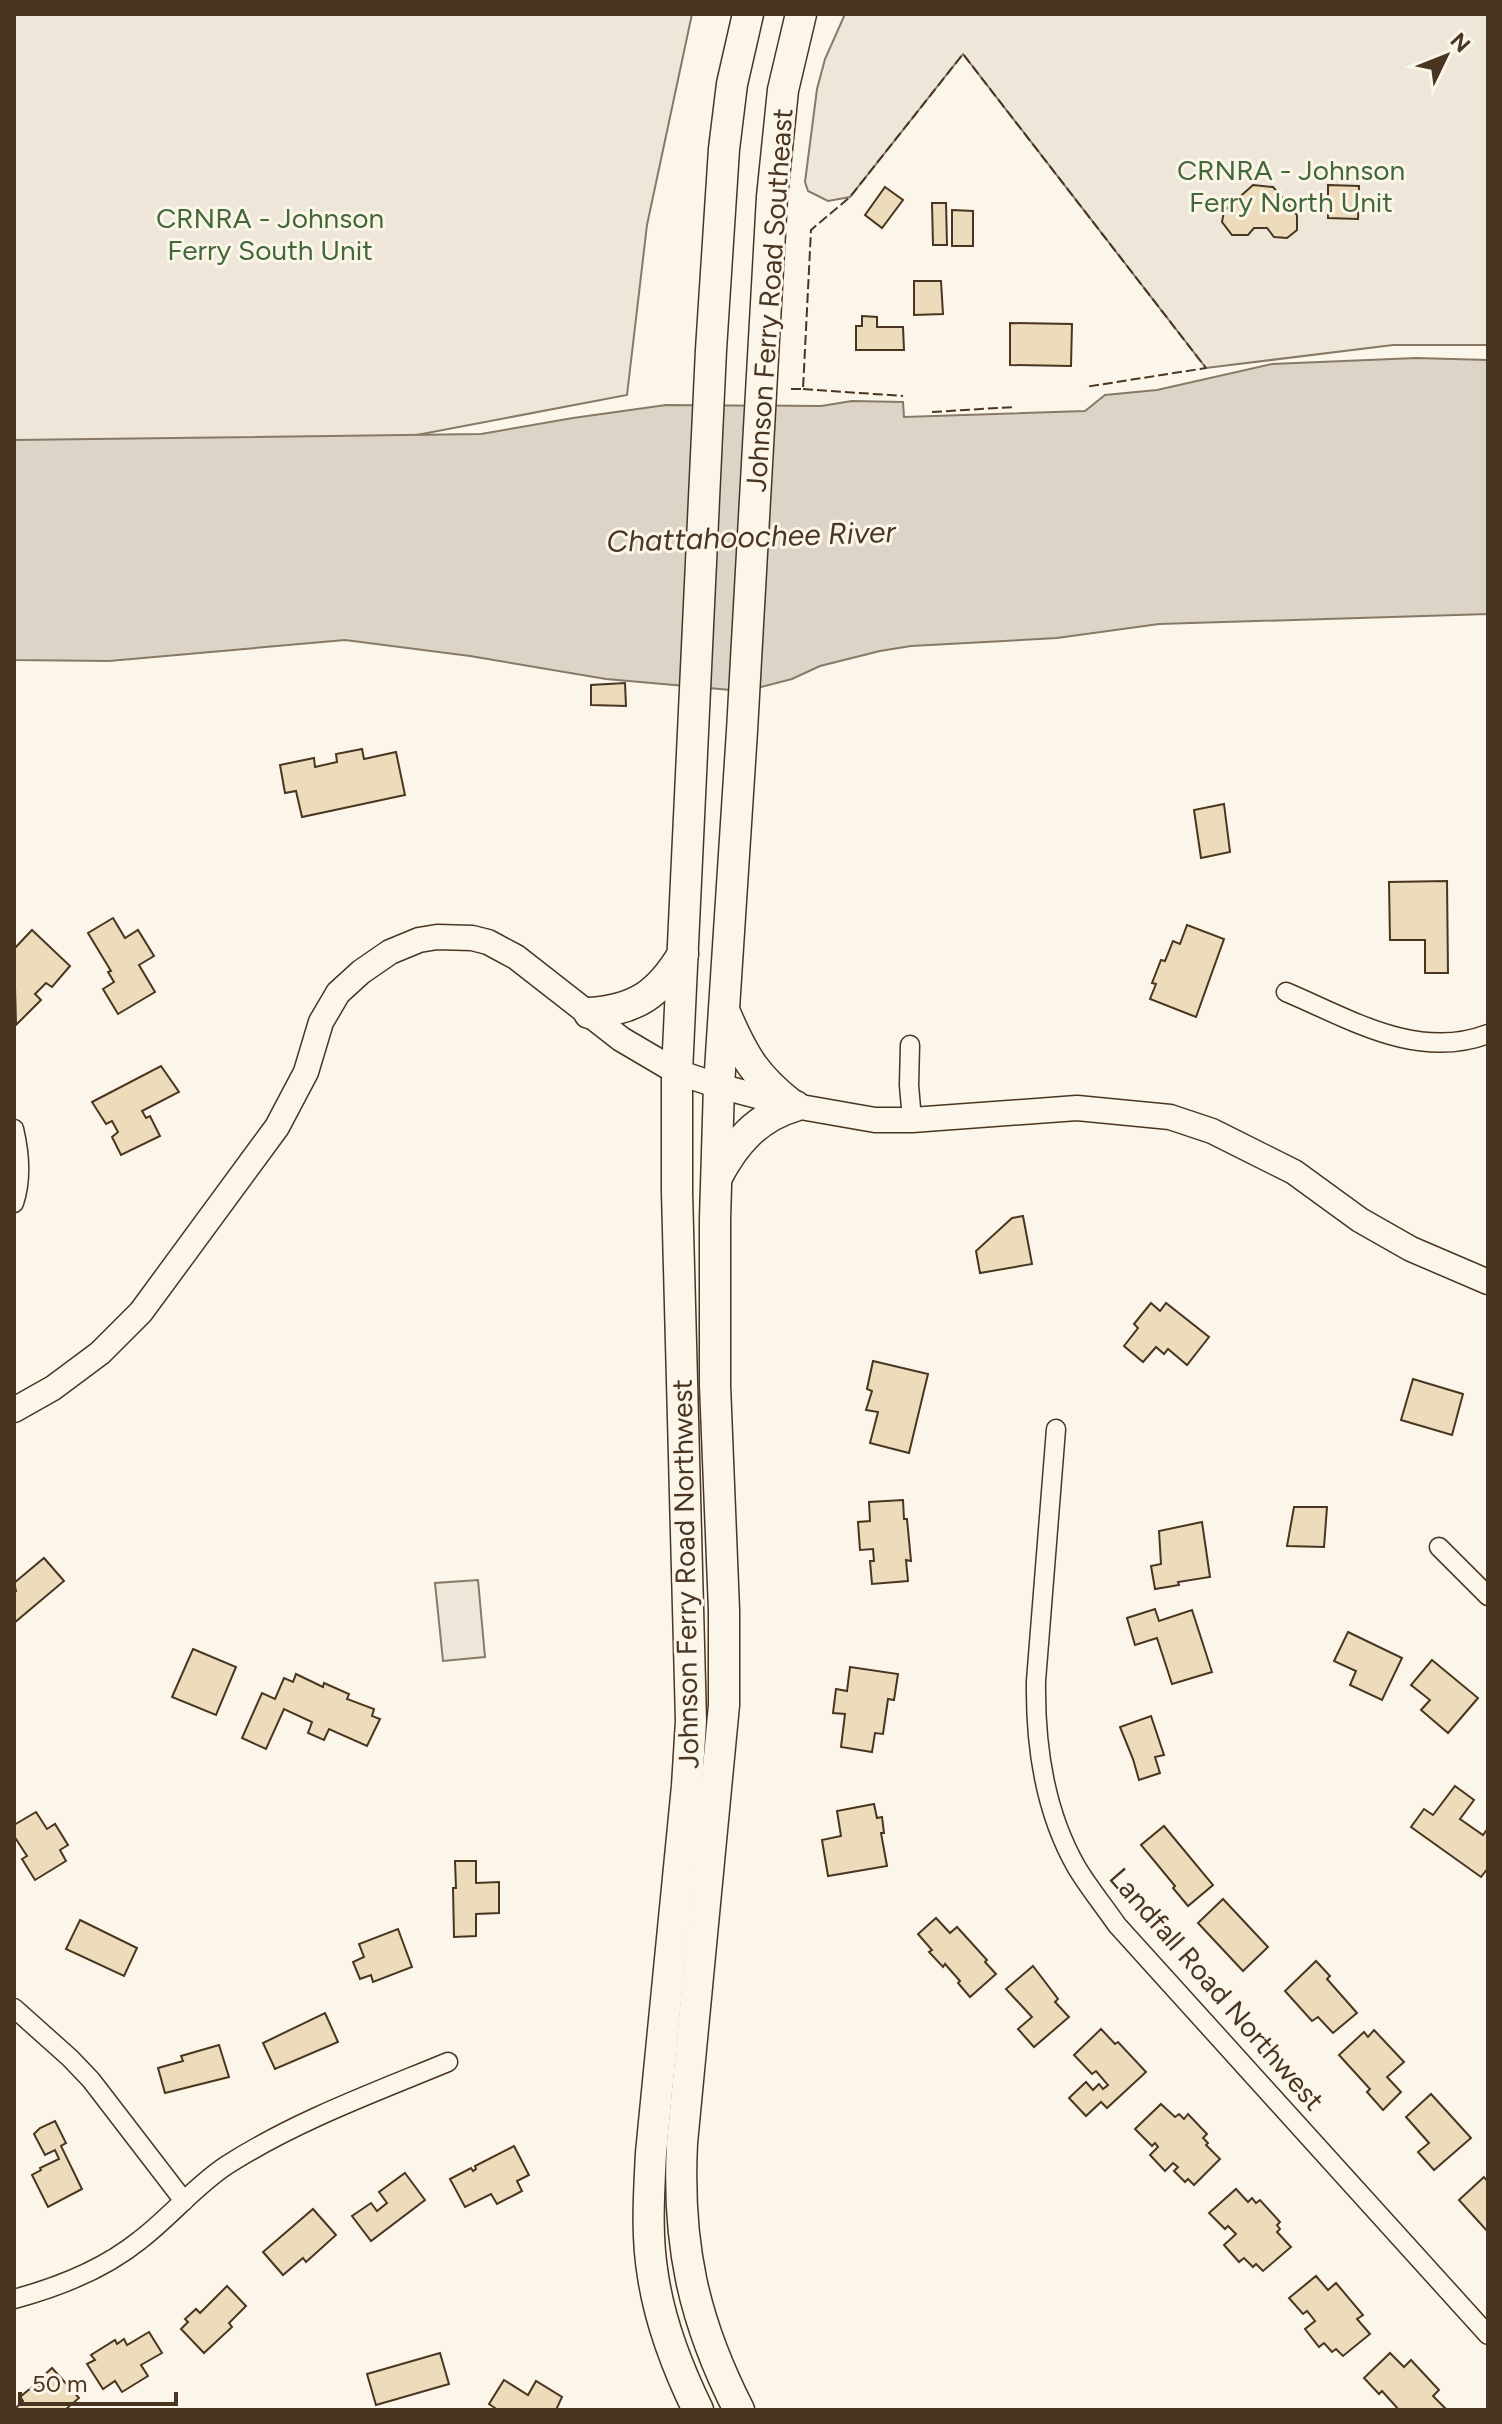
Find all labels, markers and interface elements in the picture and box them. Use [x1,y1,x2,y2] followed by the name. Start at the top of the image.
[1406,16,1486,96] north arrow
[1445,27,1476,58] text: N
[739,107,799,493] street label: Johnson Ferry Road Southeast
[1177,153,1405,219] park label: CRNRA - Johnson Ferry North Unit
[156,201,384,267] park label: CRNRA - Johnson Ferry South Unit
[606,513,898,560] water label: Chattahoochee River
[665,1379,705,1769] street label: Johnson Ferry Road Northwest
[1103,1861,1331,2117] street label: Landfall Road Northwest
[20,2356,176,2406] scale bar
[32,2369,88,2398] text: 50 m

